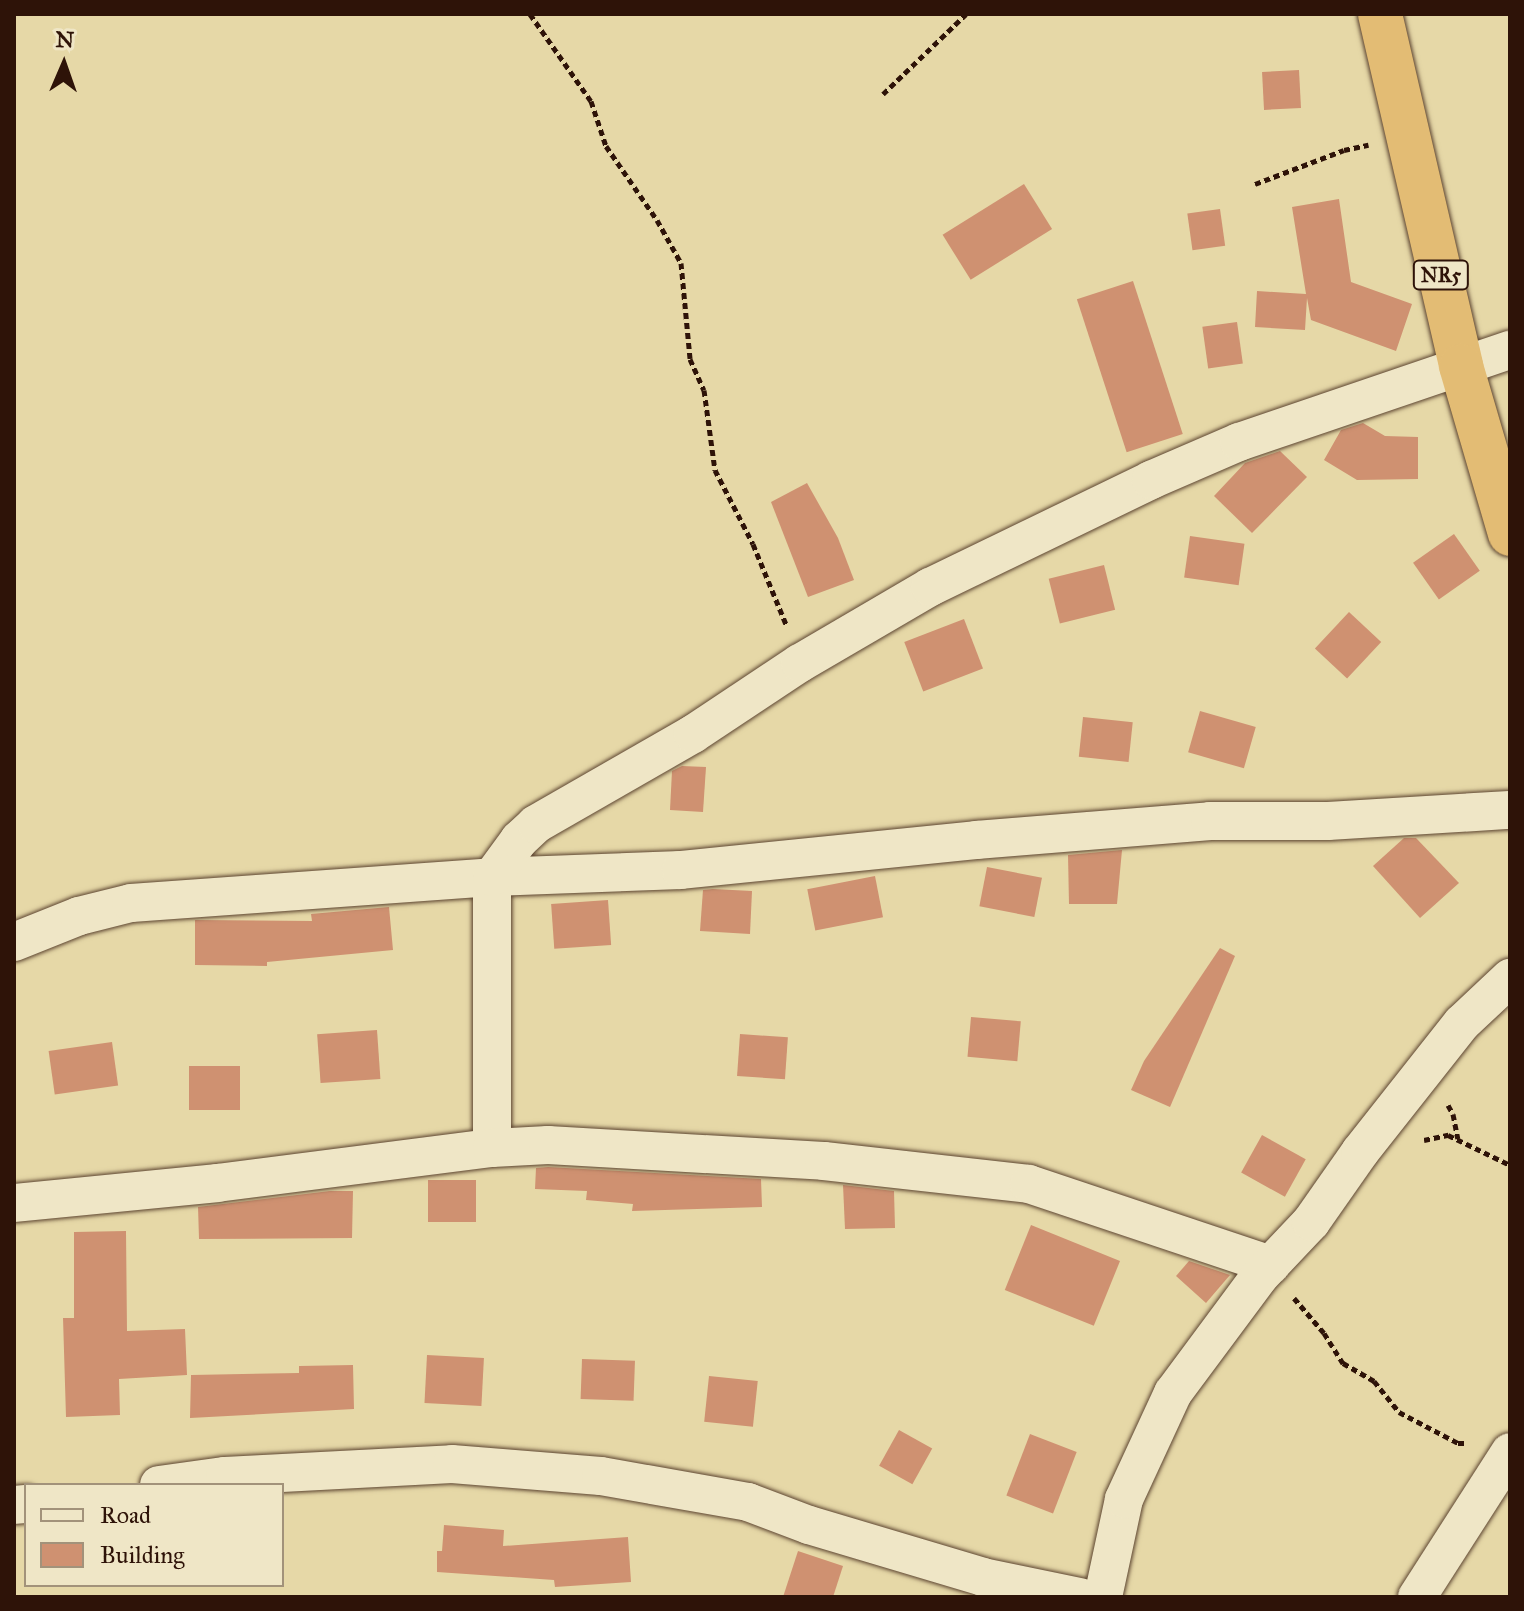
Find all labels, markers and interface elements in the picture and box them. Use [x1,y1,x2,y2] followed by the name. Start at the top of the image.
[24,24,104,104] north arrow
[55,26,75,53] text: N
[1411,259,1471,291] road number: NR5
[24,1483,284,1587] legend
[100,1500,151,1530] text: Road
[100,1540,185,1570] text: Building

